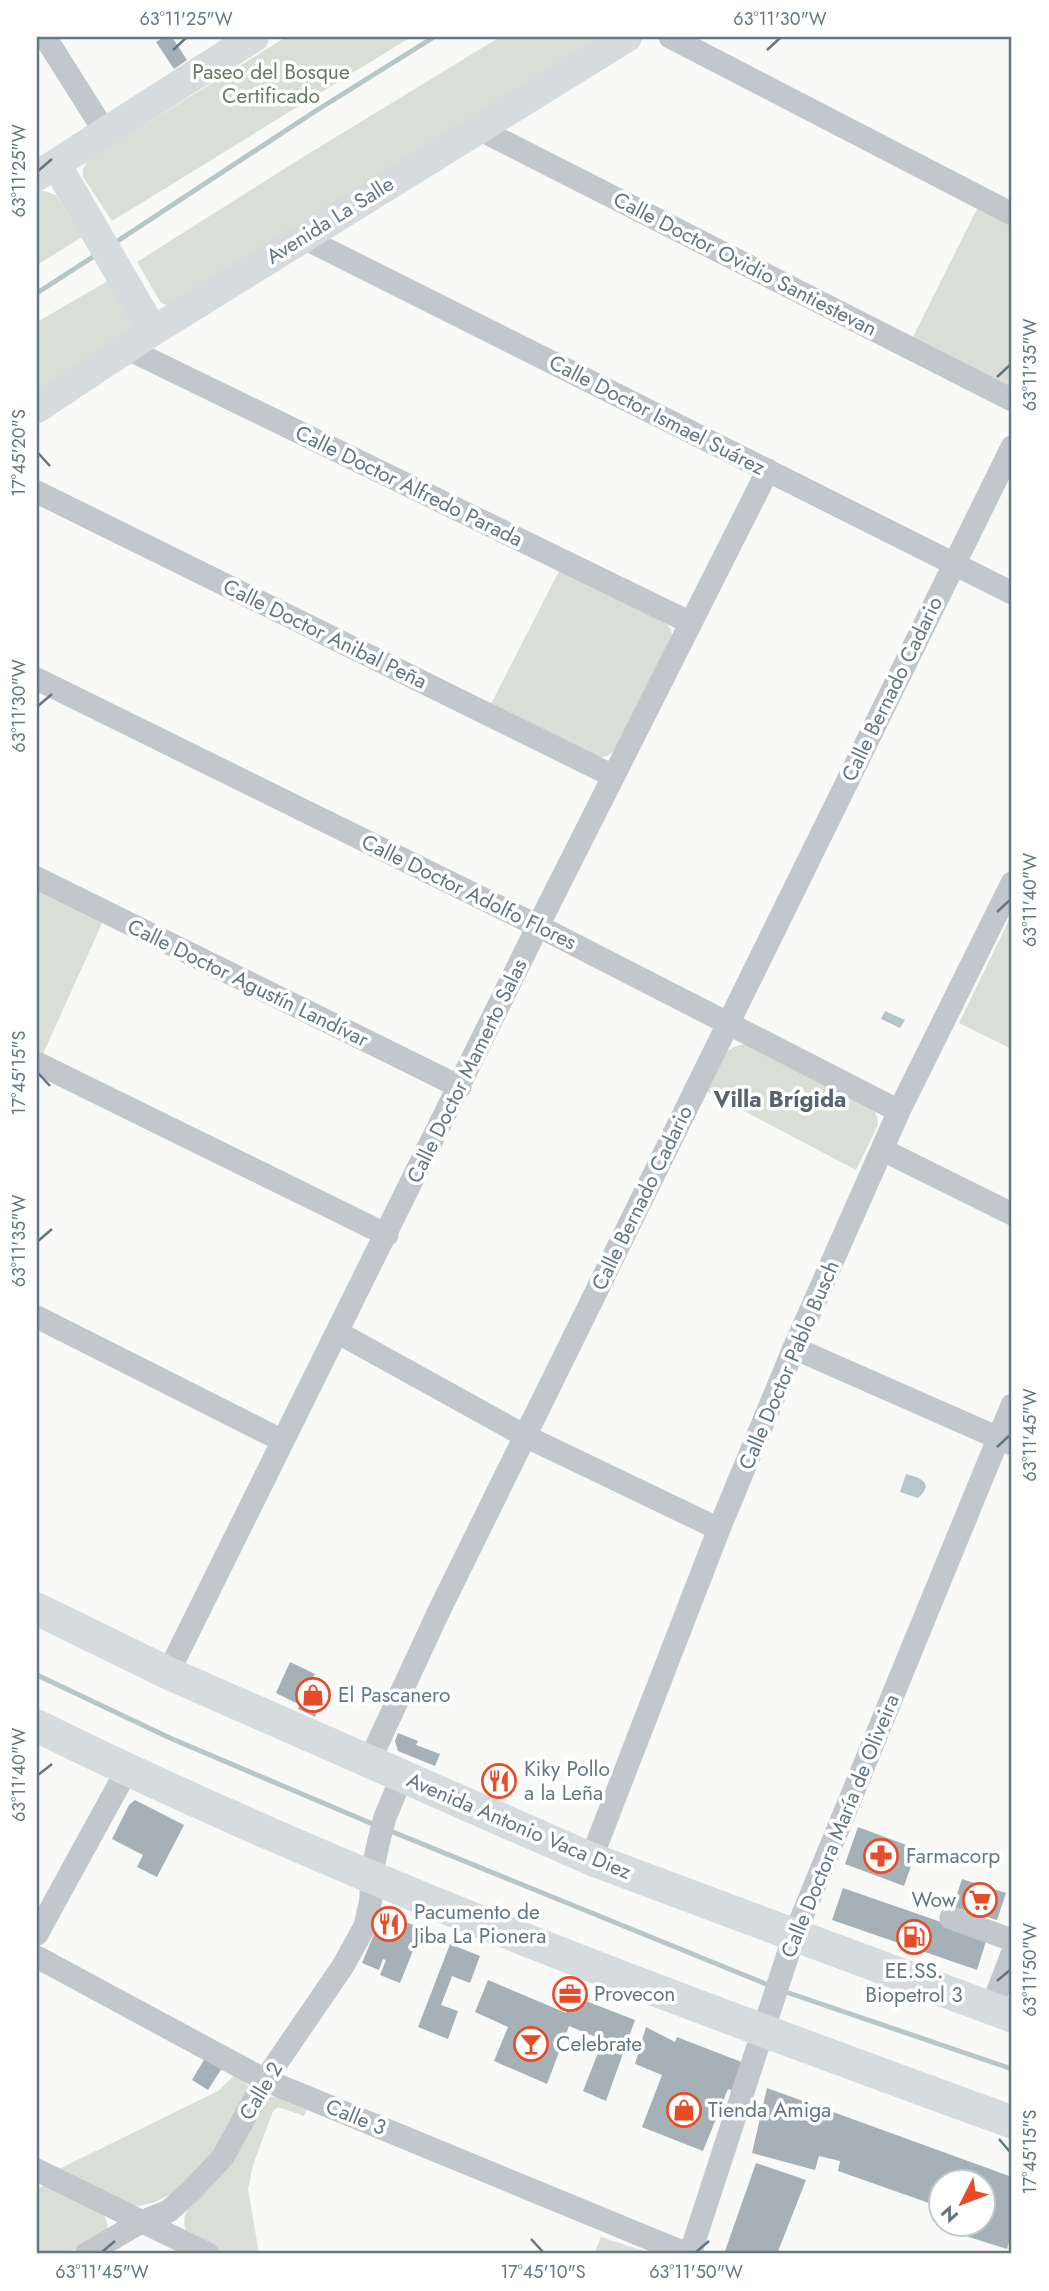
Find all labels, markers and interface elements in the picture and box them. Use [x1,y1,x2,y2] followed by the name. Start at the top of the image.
[139,6,233,32] text: 63°11'25"W
[733,6,827,32] text: 63°11'30"W
[192,57,350,111] park label: Paseo del Bosque Certificado
[6,124,32,218] text: 63°11'25"W
[260,169,400,271] street label: Avenida La Salle
[608,184,882,344] street label: Calle Doctor Ovidio Santiestevan
[1017,318,1043,411] text: 63°11'35"W
[544,347,771,483] street label: Calle Doctor Ismael Suárez
[6,409,32,497] text: 17°45'20"S
[290,418,528,554] street label: Calle Doctor Alfredo Parada
[218,572,432,696] street label: Calle Doctor Anibal Peña
[834,591,950,787] street label: Calle Bernado Cadario
[6,659,32,753] text: 63°11'30"W
[356,827,582,957] street label: Calle Doctor Adolfo Flores
[1017,853,1043,947] text: 63°11'40"W
[122,911,374,1055] street label: Calle Doctor Agustín Landívar
[400,954,534,1188] street label: Calle Doctor Mamerto Salas
[6,1030,32,1115] text: 17°45'15"S
[712,1082,847,1116] district label: Villa Brígida
[584,1100,700,1296] street label: Calle Bernado Cadario
[6,1194,32,1287] text: 63°11'35"W
[731,1256,847,1474] street label: Calle Doctor Pablo Busch
[1017,1388,1043,1482] text: 63°11'45"W
[294,1676,332,1714] shop icon: El Pascanero
[338,1680,450,1710] place label: El Pascanero
[773,1690,907,1962] street label: Calle Doctora María de Oliveira
[6,1728,32,1822] text: 63°11'40"W
[524,1754,610,1808] place label: Kiky Pollo a la Leña
[480,1762,518,1800] restaurant icon: Kiky Pollo a la Leña
[402,1765,636,1887] street label: Avenida Antonio Vaca Diez
[862,1837,900,1875] pharmacy icon: Farmacorp
[906,1841,1000,1871] place label: Farmacorp
[961,1881,999,1919] supermarket icon: Wow
[911,1885,957,1915] place label: Wow
[411,1897,546,1951] place label: Pacumento de Jiba La Pionera
[370,1905,408,1943] restaurant icon: Pacumento de Jiba La Pionera
[895,1918,933,1956] fuel station icon: EE.SS. Biopetrol 3
[1017,1923,1043,2017] text: 63°11'50"W
[865,1956,963,2010] place label: EE.SS. Biopetrol 3
[551,1975,589,2013] office icon: Provecon
[594,1979,675,2009] place label: Provecon
[512,2025,550,2063] bar icon: Celebrate
[556,2029,642,2059] place label: Celebrate
[232,2056,290,2126] street label: Calle 2
[321,2091,391,2143] street label: Calle 3
[665,2091,703,2129] shop icon: Tienda Amiga
[708,2095,831,2125] place label: Tienda Amiga
[1017,2109,1043,2194] text: 17°45'15"S
[926,2168,996,2238] north arrow
[935,2199,965,2229] text: N
[55,2259,149,2285] text: 63°11'45"W
[500,2259,586,2285] text: 17°45'10"S
[649,2259,743,2285] text: 63°11'50"W

